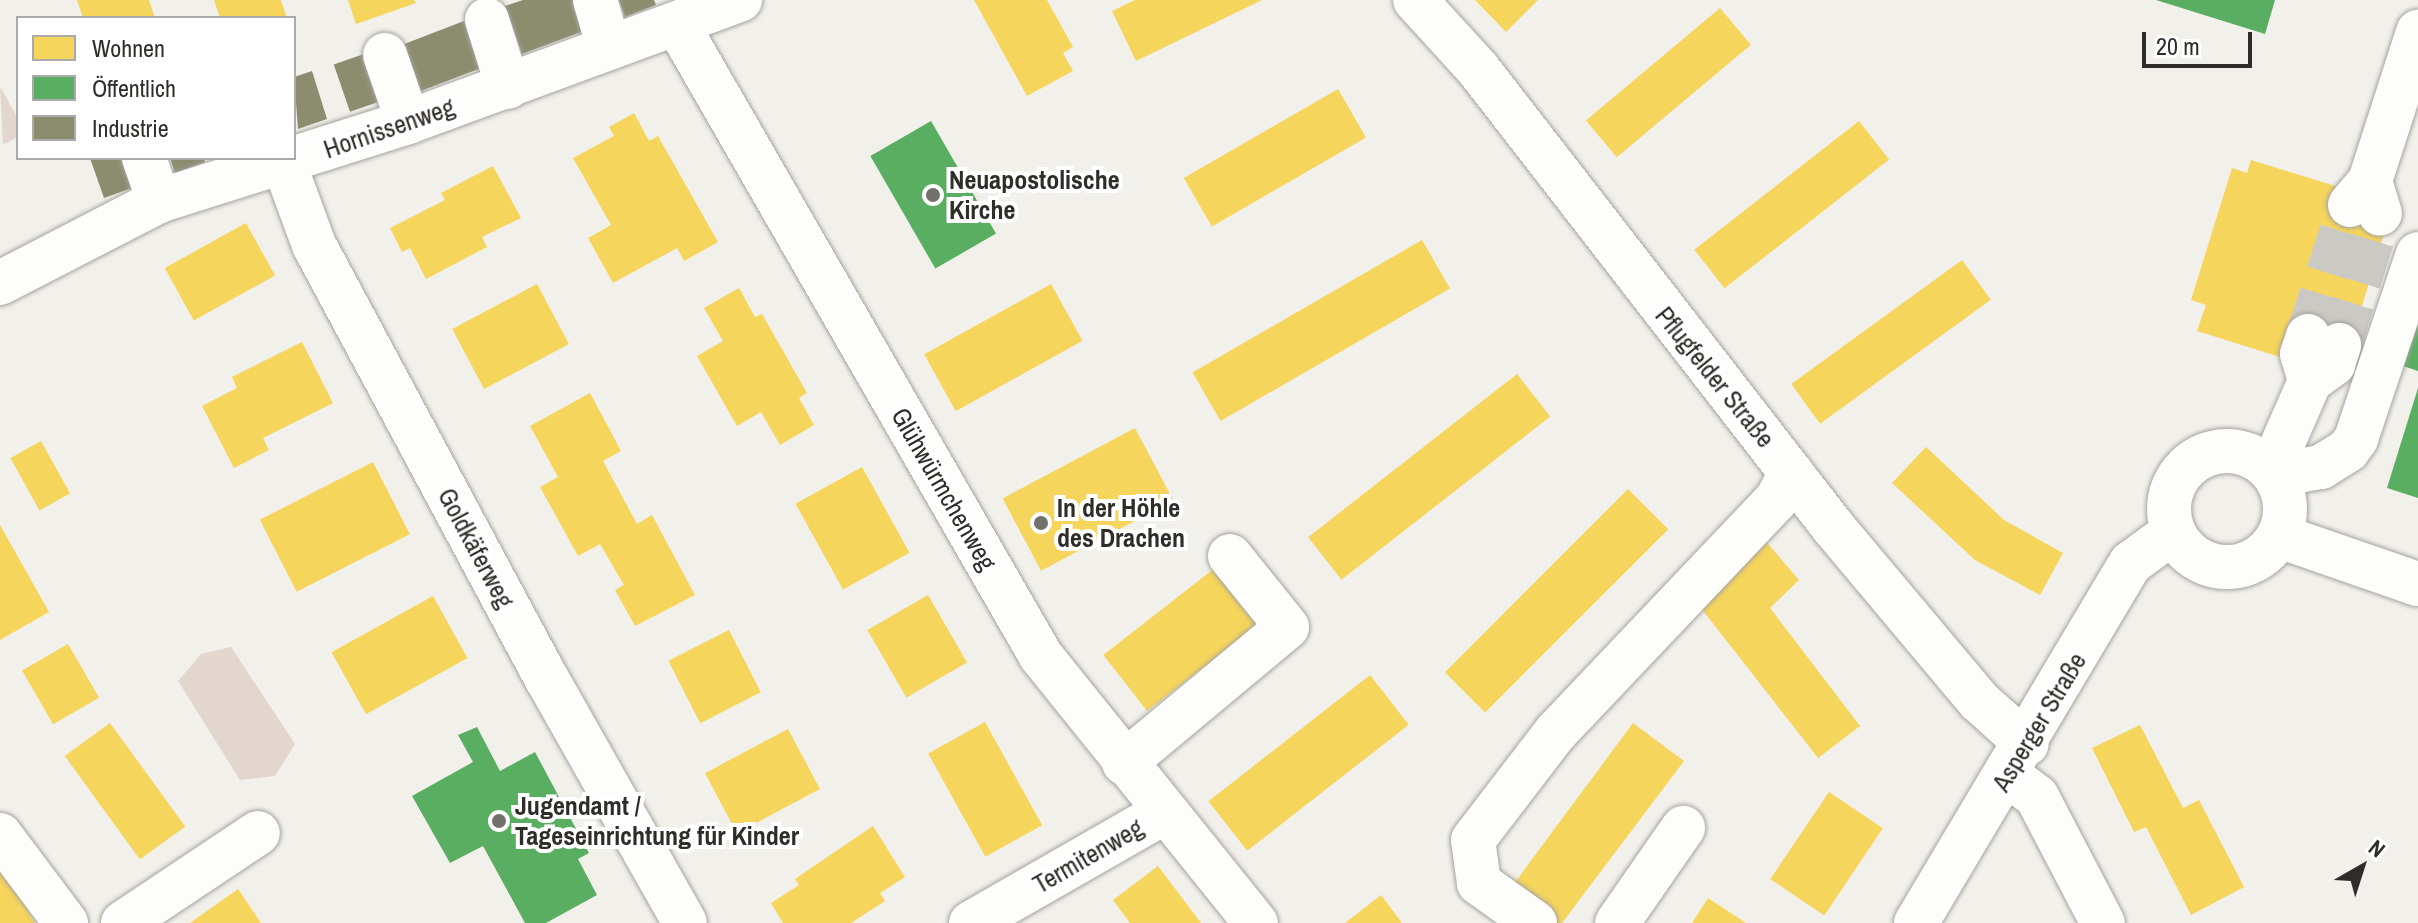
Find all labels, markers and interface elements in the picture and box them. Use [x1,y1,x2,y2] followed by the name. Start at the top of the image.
[16,16,296,160] legend
[2146,16,2256,66] scale bar
[2156,30,2200,62] text: 20 m
[92,32,165,64] text: Wohnen
[92,72,176,104] text: Öffentlich
[320,91,458,165] street label: Hornissenweg
[92,112,169,144] text: Industrie
[949,164,1120,226] place label: Neuapostolische Kirche
[924,186,942,204] marker: Neuapostolische Kirche
[1649,300,1781,454] street label: Pflugfelder Straße
[885,402,1003,576] street label: Glühwürmchenweg
[431,483,521,613] street label: Goldkäferweg
[1057,492,1185,554] place label: In der Höhle des Drachen
[1032,514,1050,532] marker: In der Höhle des Drachen
[1985,647,2093,797] street label: Asperger Straße
[515,790,799,852] place label: Jugendamt / Tageseinrichtung für Kinder
[490,812,508,830] marker: Jugendamt / Tageseinrichtung für Kinder
[1027,812,1149,900] street label: Termitenweg
[2322,827,2402,907] north arrow
[2363,833,2392,864] text: N

